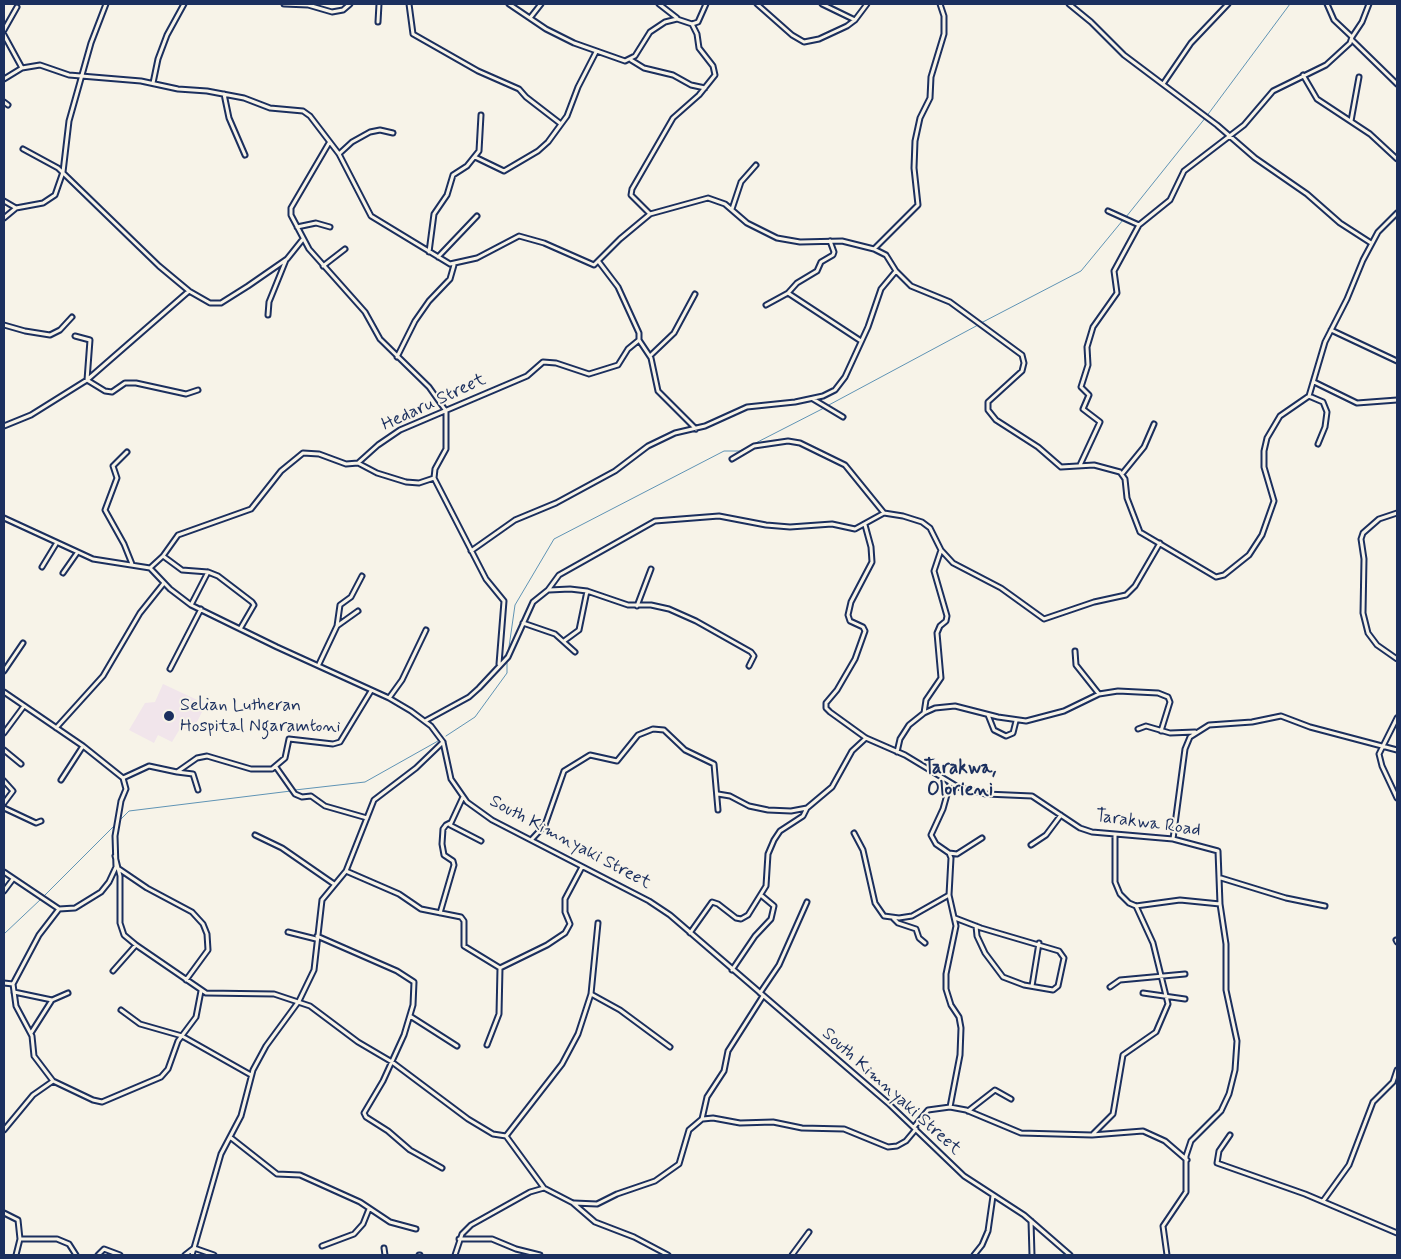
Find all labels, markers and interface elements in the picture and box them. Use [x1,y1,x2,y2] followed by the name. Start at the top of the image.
[378,369,490,437] street label: Hedaru Street
[180,695,341,738] place label: Selian Lutheran Hospital Ngaramtoni
[162,709,176,723] marker: Selian Lutheran Hospital Ngaramtoni
[924,758,996,802] district label: Tarakwa, Olorieni
[485,791,655,895] street label: South Kimnyaki Street
[1094,806,1202,842] street label: Tarakwa Road
[817,1024,965,1160] street label: South Kimnyaki Street

